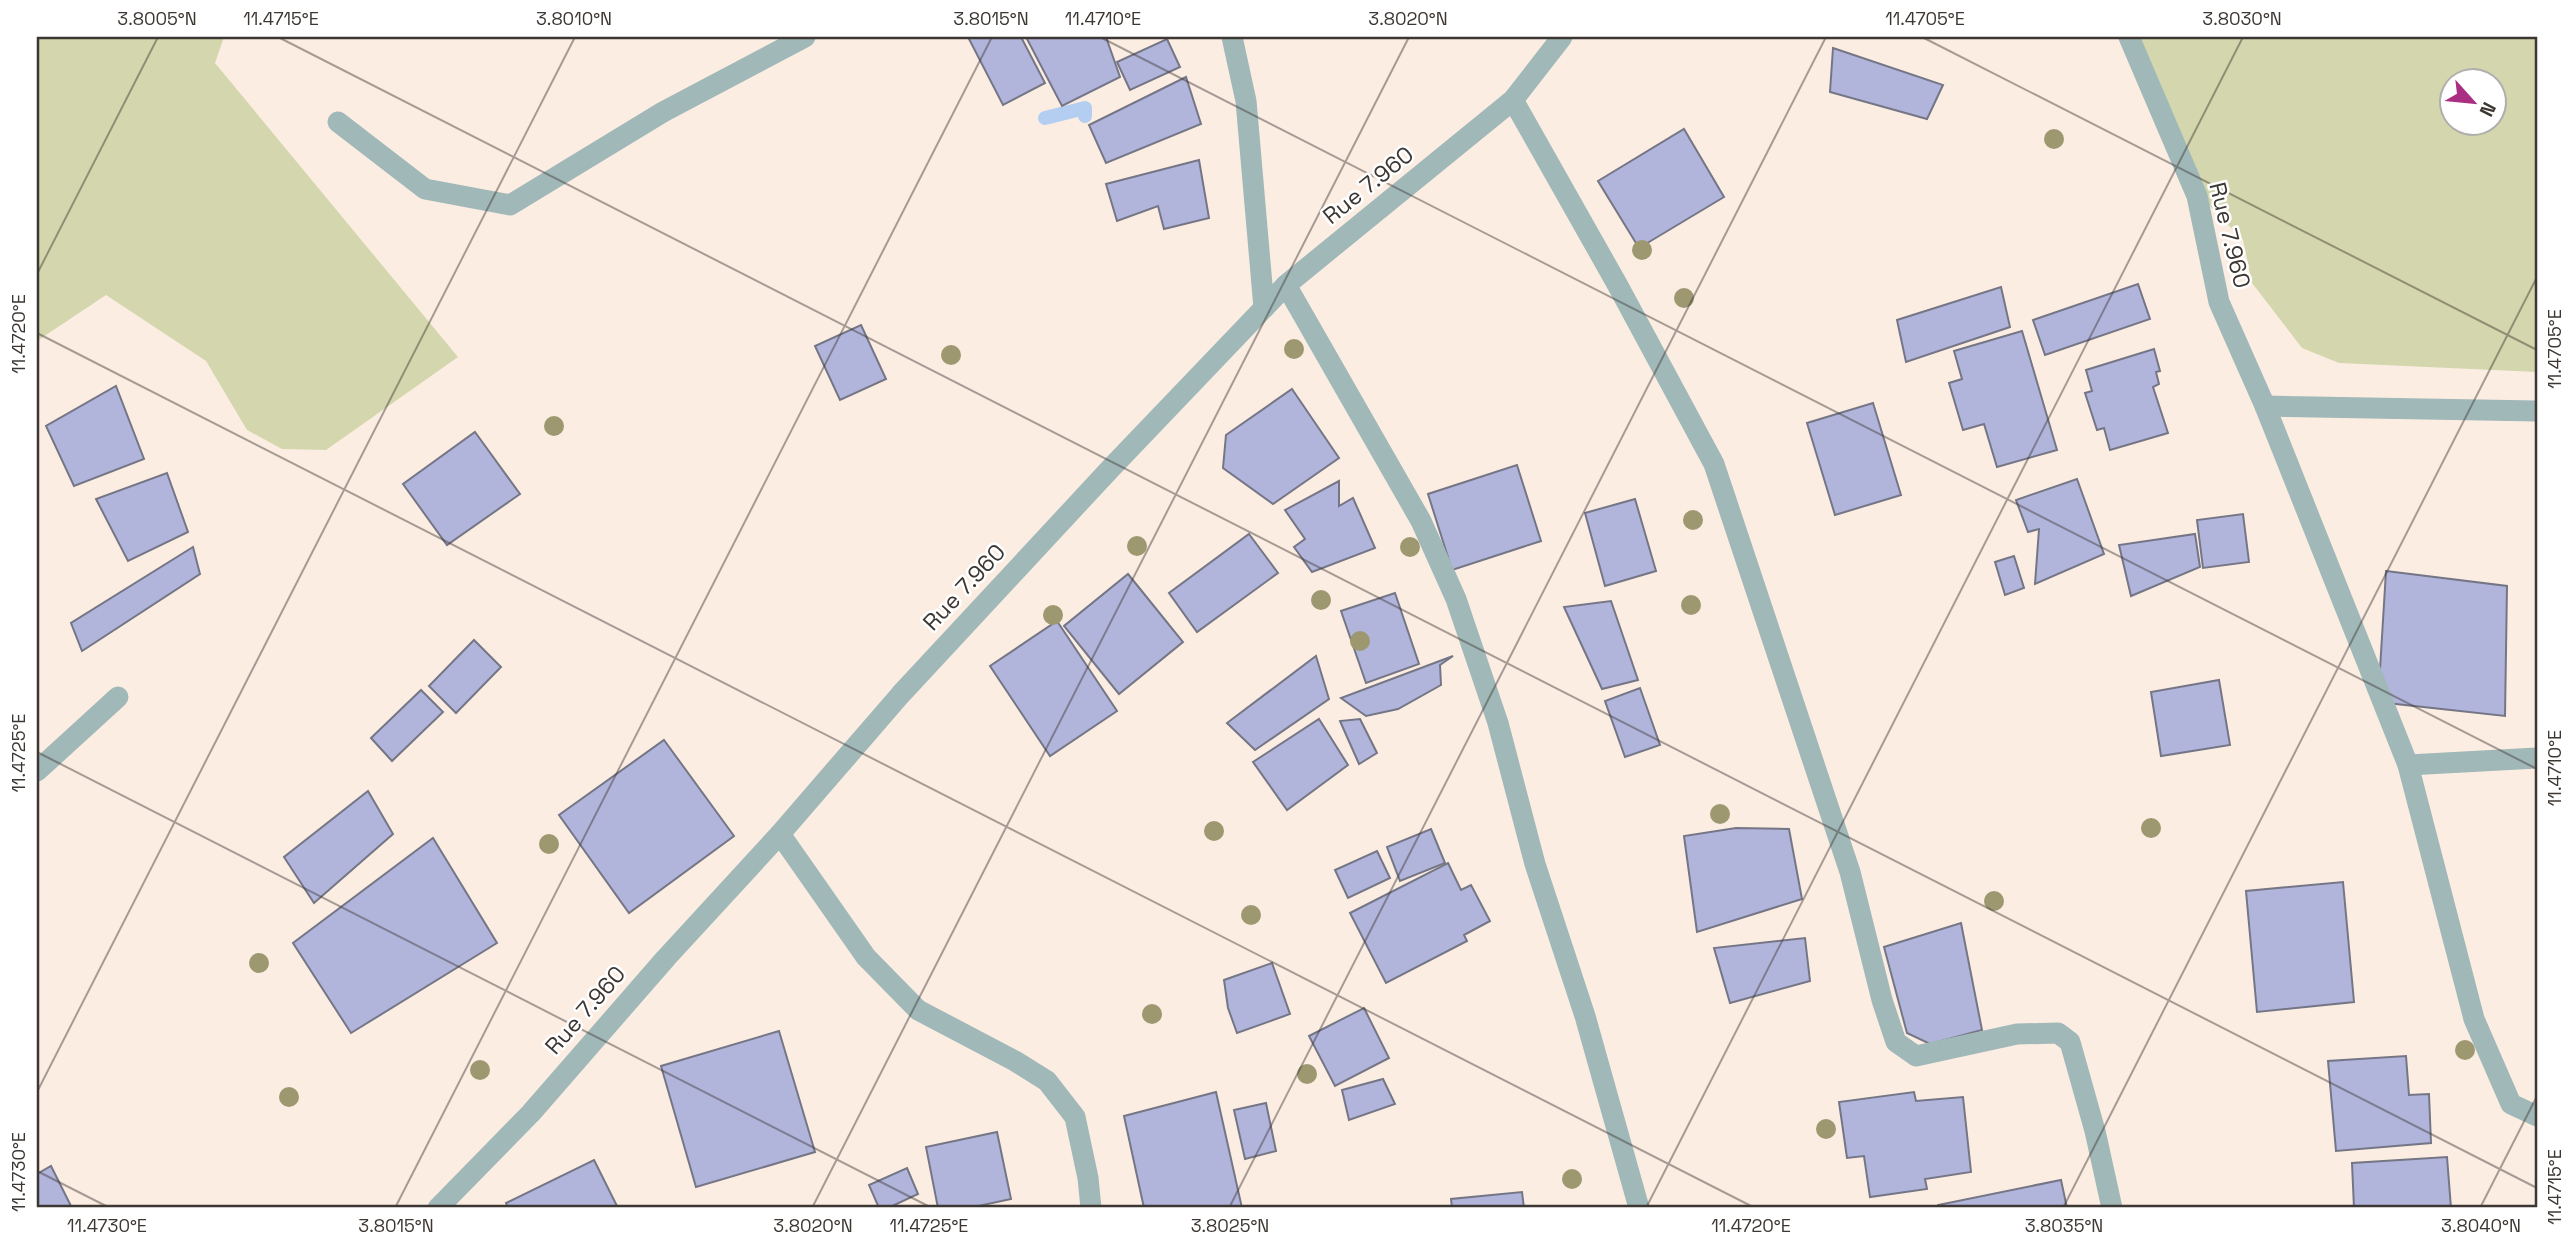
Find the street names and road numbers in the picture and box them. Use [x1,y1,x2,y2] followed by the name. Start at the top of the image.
[1316,139,1420,231] street label: Rue 7.960
[2202,179,2258,291] street label: Rue 7.960
[916,537,1012,637] street label: Rue 7.960
[538,959,632,1061] street label: Rue 7.960

